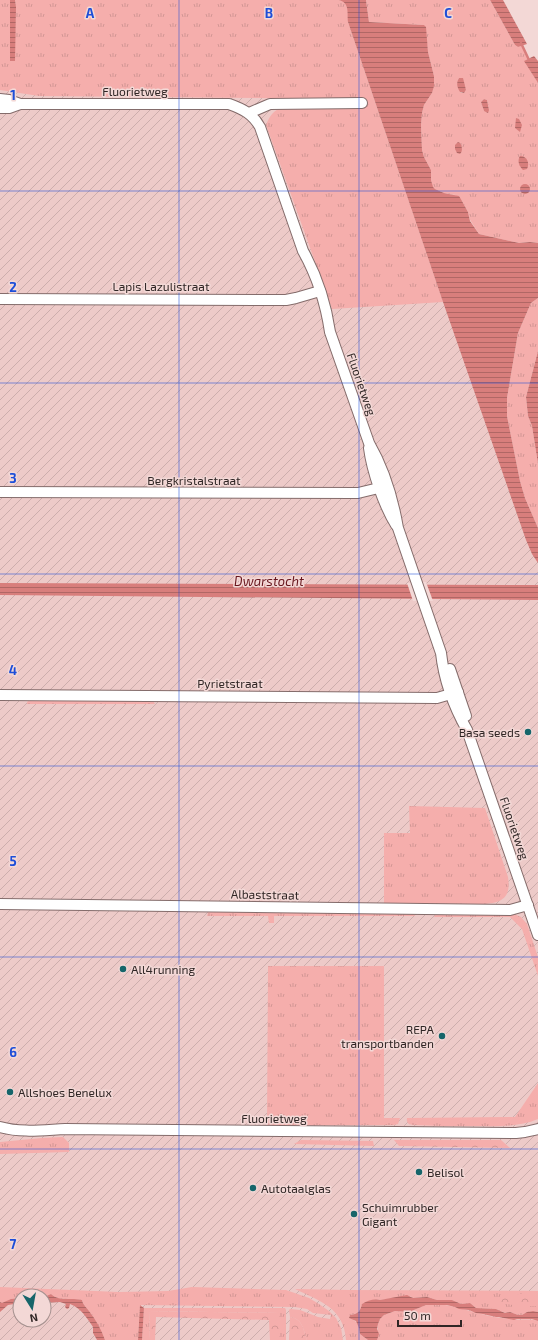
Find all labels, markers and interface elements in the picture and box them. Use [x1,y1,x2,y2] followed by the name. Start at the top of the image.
[86,5,95,21] text: A
[265,5,273,21] text: B
[444,5,452,21] text: C
[102,84,168,98] street label: Fluorietweg
[10,87,16,103] text: 1
[9,279,17,295] text: 2
[113,279,210,293] street label: Lapis Lazulistraat
[345,351,379,418] street label: Fluorietweg
[9,470,17,486] text: 3
[147,473,241,487] street label: Bergkristalstraat
[234,573,304,589] water label: Dwarstocht
[9,662,17,678] text: 4
[197,676,263,690] street label: Pyrietstraat
[459,725,520,739] place label: Basa seeds
[523,727,533,737] marker: Basa seeds
[498,795,532,862] street label: Fluorietweg
[9,853,17,869] text: 5
[231,886,300,902] street label: Albaststraat
[131,962,196,976] place label: All4running
[118,964,128,974] marker: All4running
[341,1022,435,1050] place label: REPA transportbanden
[437,1031,447,1041] marker: REPA transportbanden
[9,1044,17,1060] text: 6
[18,1085,112,1099] place label: Allshoes Benelux
[5,1087,15,1097] marker: Allshoes Benelux
[241,1111,307,1125] street label: Fluorietweg
[427,1165,464,1179] place label: Belisol
[414,1167,424,1177] marker: Belisol
[261,1181,331,1195] place label: Autotaalglas
[248,1183,258,1193] marker: Autotaalglas
[362,1200,439,1228] place label: Schuimrubber Gigant
[349,1209,359,1219] marker: Schuimrubber Gigant
[10,1236,17,1252] text: 7
[12,1288,52,1328] north arrow
[398,1302,461,1328] scale bar
[404,1308,431,1322] text: 50 m
[29,1311,39,1325] text: N

